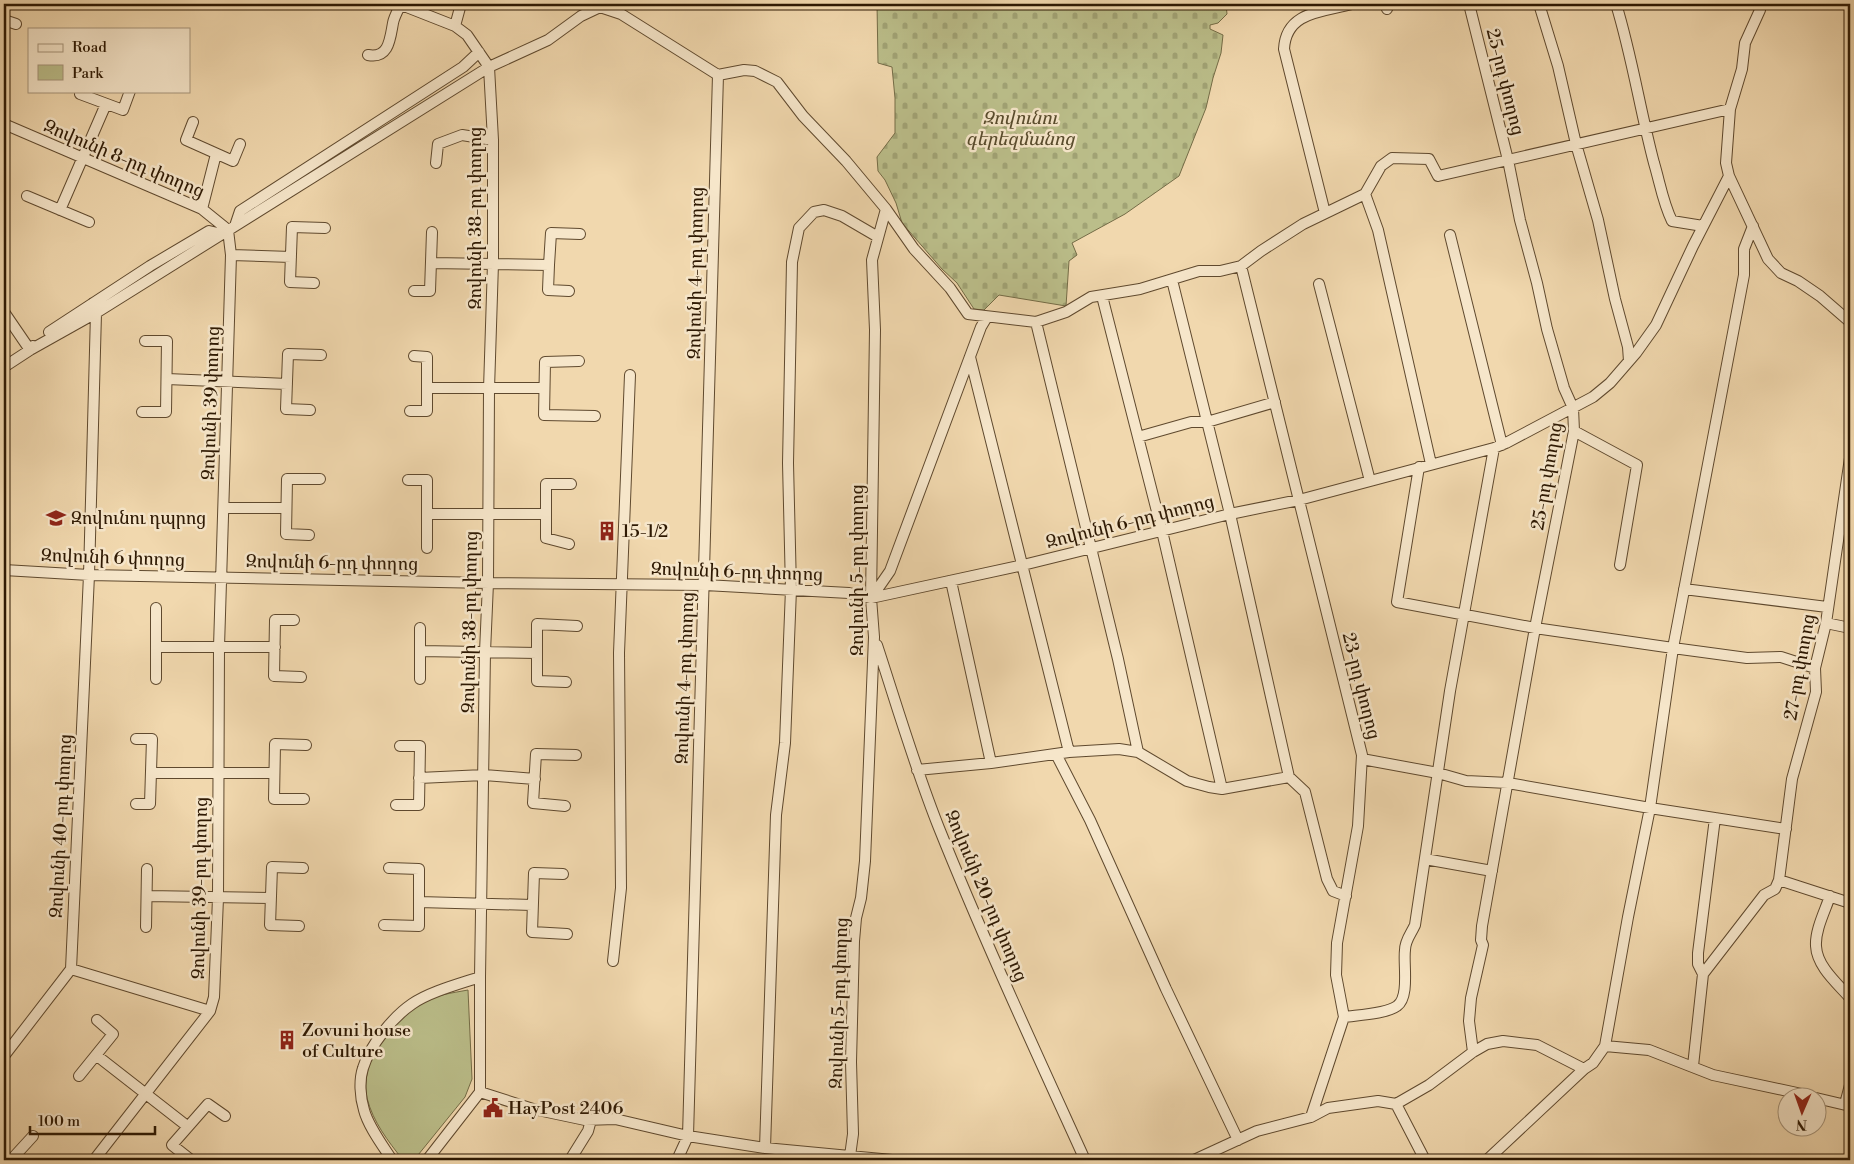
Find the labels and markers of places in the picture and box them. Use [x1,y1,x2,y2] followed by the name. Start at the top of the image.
[45,507,67,529] school or university icon: Զովունու դպրոց
[71,507,206,530] place label: Զովունու դպրոց
[596,520,618,542] building icon: 15-1/2
[622,520,668,543] place label: 15-1/2
[302,1019,411,1063] place label: Zovuni house of Culture
[276,1029,298,1051] building icon: Zovuni house of Culture
[482,1097,504,1119] public building icon: HayPost 2406
[508,1097,623,1120] place label: HayPost 2406

